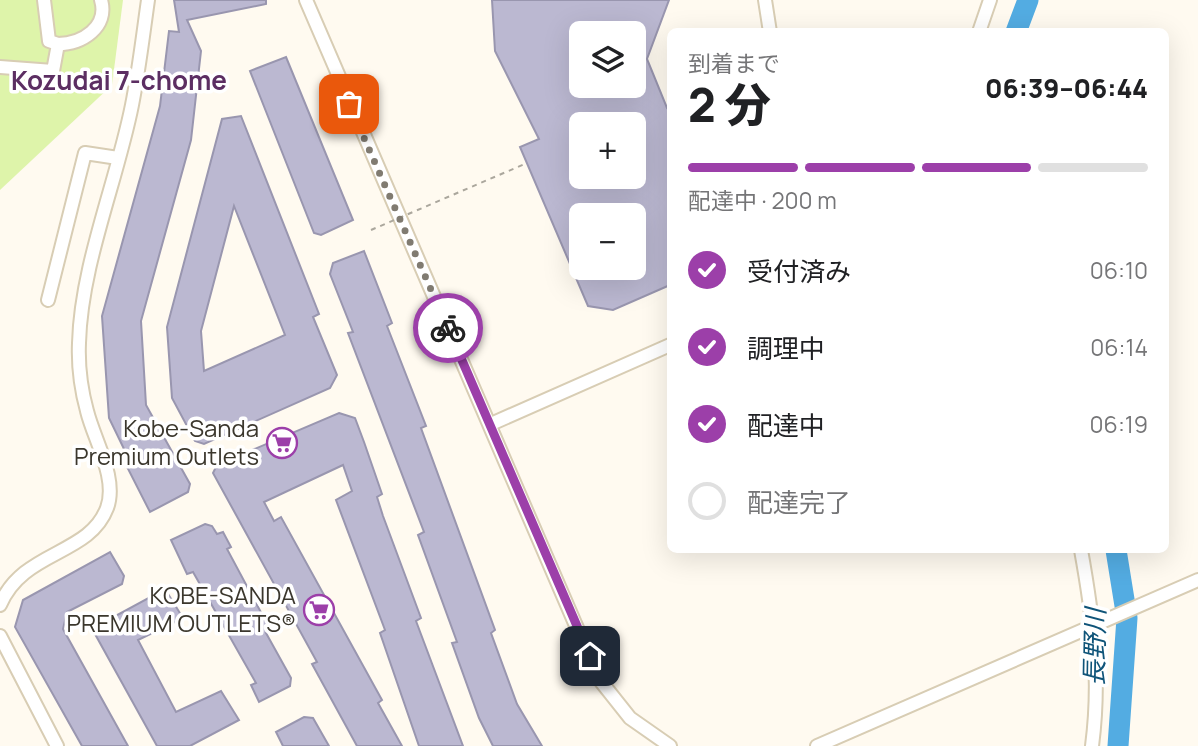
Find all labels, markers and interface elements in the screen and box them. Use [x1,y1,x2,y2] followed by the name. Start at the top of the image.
[569,21,646,280] map controls
[569,21,646,98] button: layers
[688,47,780,79] text: 到着まで
[11,62,227,98] district label: Kozudai 7-chome
[985,70,1148,106] text: 06:39–06:44
[688,73,771,136] text: 2 分
[319,74,379,134] pin
[330,85,368,123] icon: bag
[569,112,646,189] button: +
[688,184,837,216] text: 配達中 · 200 m
[569,203,646,280] button: −
[688,251,726,289] icon: check
[747,253,851,289] text: 受付済み
[1090,254,1148,286] text: 06:10
[413,293,483,363] courier
[429,309,467,347] icon: bike
[688,328,726,366] icon: check
[747,330,825,366] text: 調理中
[1090,331,1148,363] text: 06:14
[688,405,726,443] icon: check
[747,407,825,443] text: 配達中
[1090,408,1148,440] text: 06:19
[74,411,259,472] place label: Kobe-Sanda Premium Outlets
[265,426,299,460] supermarket icon: Kobe-Sanda Premium Outlets
[747,484,851,520] text: 配達完了
[67,578,296,639] place label: KOBE-SANDA PREMIUM OUTLETS®
[302,593,336,627] supermarket icon: KOBE-SANDA PREMIUM OUTLETS®
[1075,605,1113,686] water label: 長野川
[560,626,620,686] pin
[571,637,609,675] icon: home

